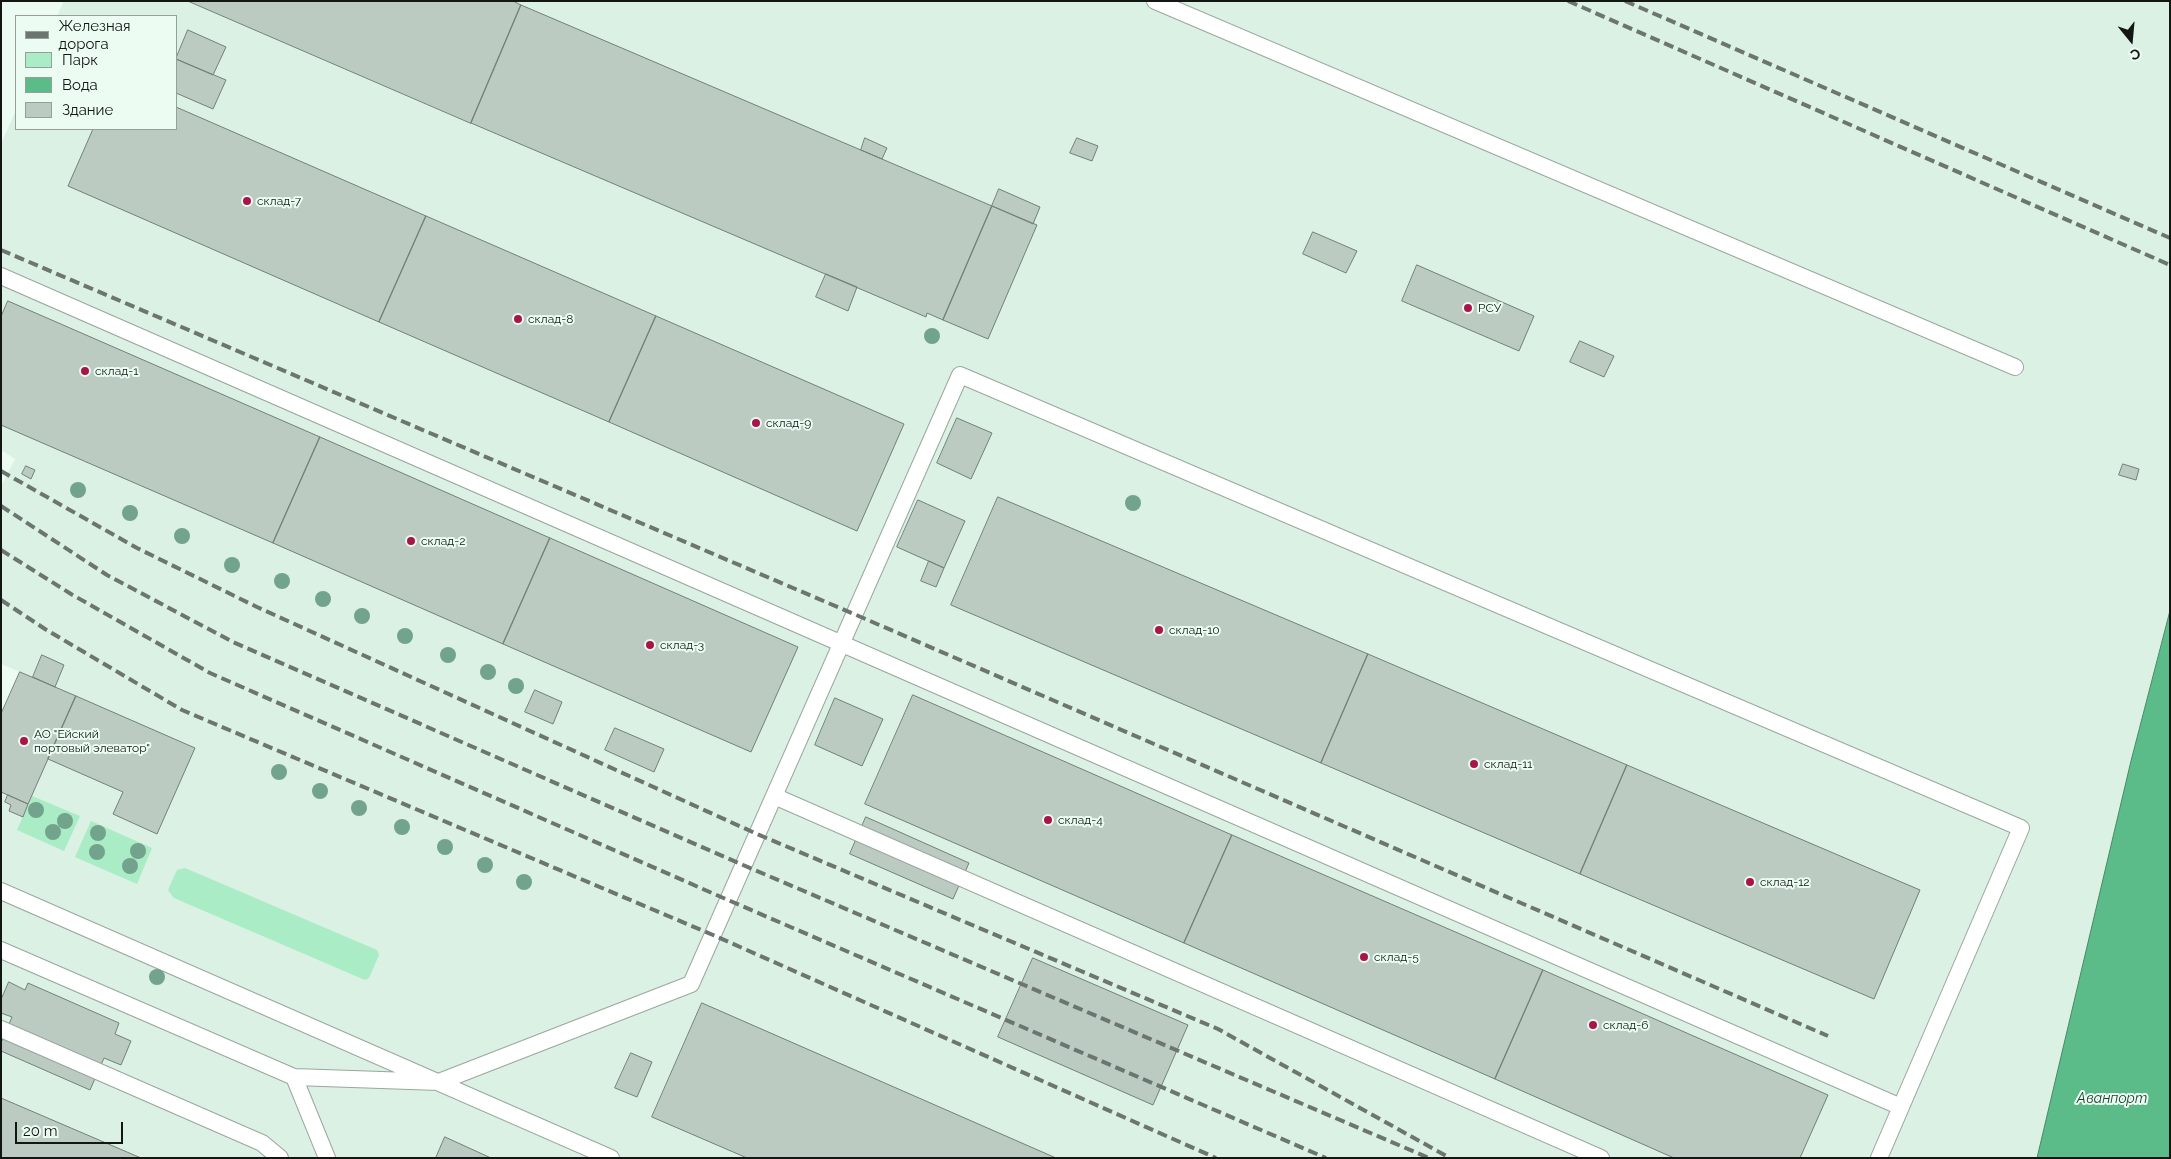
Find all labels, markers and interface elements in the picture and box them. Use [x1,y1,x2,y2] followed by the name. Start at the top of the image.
[15,15,178,130] legend
[2106,15,2156,65] north arrow
[59,17,131,53] text: Железная дорога
[2128,45,2142,63] text: С
[62,51,98,69] text: Парк
[62,76,98,94] text: Вода
[62,101,113,119] text: Здание
[257,194,301,208] place label: склад-7
[241,195,253,207] marker: склад-7
[1478,301,1501,315] place label: РСУ
[1462,302,1474,314] marker: РСУ
[528,312,573,326] place label: склад-8
[512,313,524,325] marker: склад-8
[95,364,138,378] place label: склад-1
[79,365,91,377] marker: склад-1
[766,416,811,430] place label: склад-9
[750,417,762,429] marker: склад-9
[421,534,465,548] place label: склад-2
[405,535,417,547] marker: склад-2
[1169,623,1220,637] place label: склад-10
[1153,624,1165,636] marker: склад-10
[660,638,704,652] place label: склад-3
[644,639,656,651] marker: склад-3
[34,727,150,755] place label: АО "Ейский портовый элеватор"
[18,735,30,747] marker: АО "Ейский портовый элеватор"
[1484,757,1532,771] place label: склад-11
[1468,758,1480,770] marker: склад-11
[1058,813,1103,827] place label: склад-4
[1042,814,1054,826] marker: склад-4
[1760,875,1810,889] place label: склад-12
[1744,876,1756,888] marker: склад-12
[1374,950,1419,964] place label: склад-5
[1358,951,1370,963] marker: склад-5
[1603,1018,1648,1032] place label: склад-6
[1587,1019,1599,1031] marker: склад-6
[2077,1091,2147,1107] water label: Аванпорт
[18,1112,125,1144] scale bar
[23,1122,58,1140] text: 20 m

